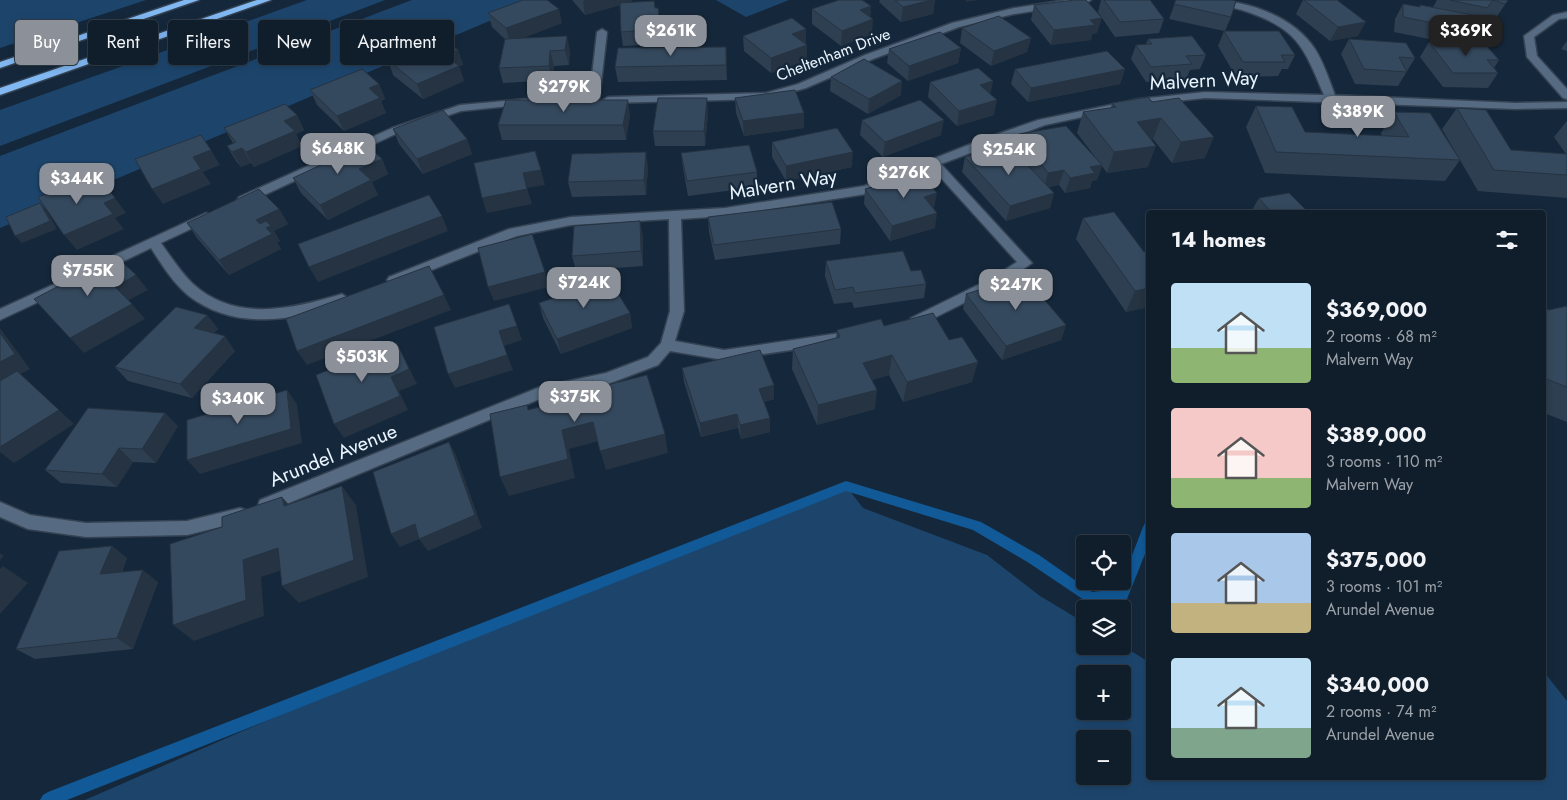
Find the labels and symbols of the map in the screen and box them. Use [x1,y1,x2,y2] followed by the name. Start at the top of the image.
[636,15,706,57] pin: $261K
[1431,15,1501,57] pin: $369K
[773,22,894,87] street label: Cheltenham Drive
[1149,63,1259,98] street label: Malvern Way
[529,70,599,113] pin: $279K
[1323,96,1393,138] pin: $389K
[303,132,373,175] pin: $648K
[974,134,1044,176] pin: $254K
[869,156,939,199] pin: $276K
[42,162,112,205] pin: $344K
[727,162,839,207] street label: Malvern Way
[53,254,123,297] pin: $755K
[549,266,619,309] pin: $724K
[981,268,1051,311] pin: $247K
[327,340,397,383] pin: $503K
[540,380,610,423] pin: $375K
[203,382,273,425] pin: $340K
[265,417,402,494] street label: Arundel Avenue

